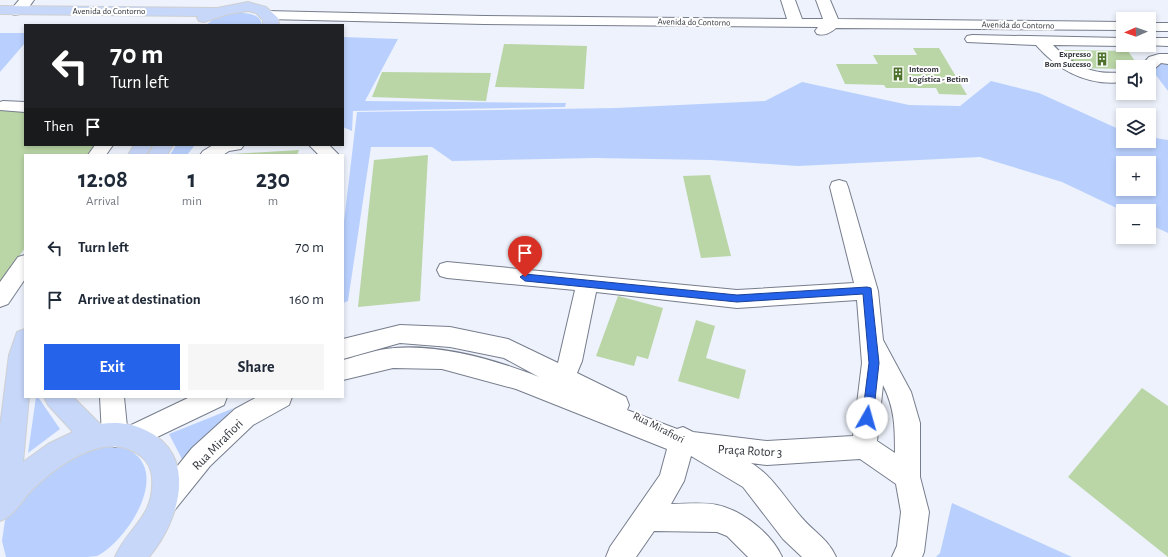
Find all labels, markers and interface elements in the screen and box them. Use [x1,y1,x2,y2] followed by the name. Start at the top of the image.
[72,7,146,16] street label: Avenida do Contorno
[1116,12,1156,52] north arrow
[1116,12,1156,244] map controls
[657,17,731,28] street label: Avenida do Contorno
[981,20,1055,31] street label: Avenida do Contorno
[44,40,96,92] icon: left
[110,41,164,69] text: 70 m
[1045,50,1092,69] place label: Expresso Bom Sucesso
[1094,51,1110,67] building icon: Expresso Bom Sucesso
[1116,60,1156,100] button: sound
[909,65,968,84] place label: Intecom Logística - Betim
[890,66,906,82] building icon: Intecom Logística - Betim
[110,74,169,92] text: Turn left
[1116,108,1156,148] button: layers
[82,116,104,138] icon: arrive
[44,119,74,134] text: Then
[1116,156,1156,196] button: +
[78,168,128,192] text: 12:08
[187,168,196,192] text: 1
[256,168,290,192] text: 230
[86,195,120,208] text: Arrival
[182,195,202,208] text: min
[268,195,278,208] text: m
[1116,204,1156,244] button: −
[508,236,542,277] pin
[44,237,66,259] icon: left
[78,240,129,255] text: Turn left
[295,240,324,255] text: 70 m
[514,242,536,264] icon: arrive
[44,289,66,311] icon: arrive
[78,292,201,307] text: Arrive at destination
[289,292,324,307] text: 160 m
[44,344,180,390] button: Exit
[188,344,324,390] button: Share
[846,397,888,439] position arrow
[631,410,686,445] street label: Rua Mirafiori
[190,417,246,473] street label: Rua Mirafiori
[717,443,783,460] street label: Praça Rotor 3

